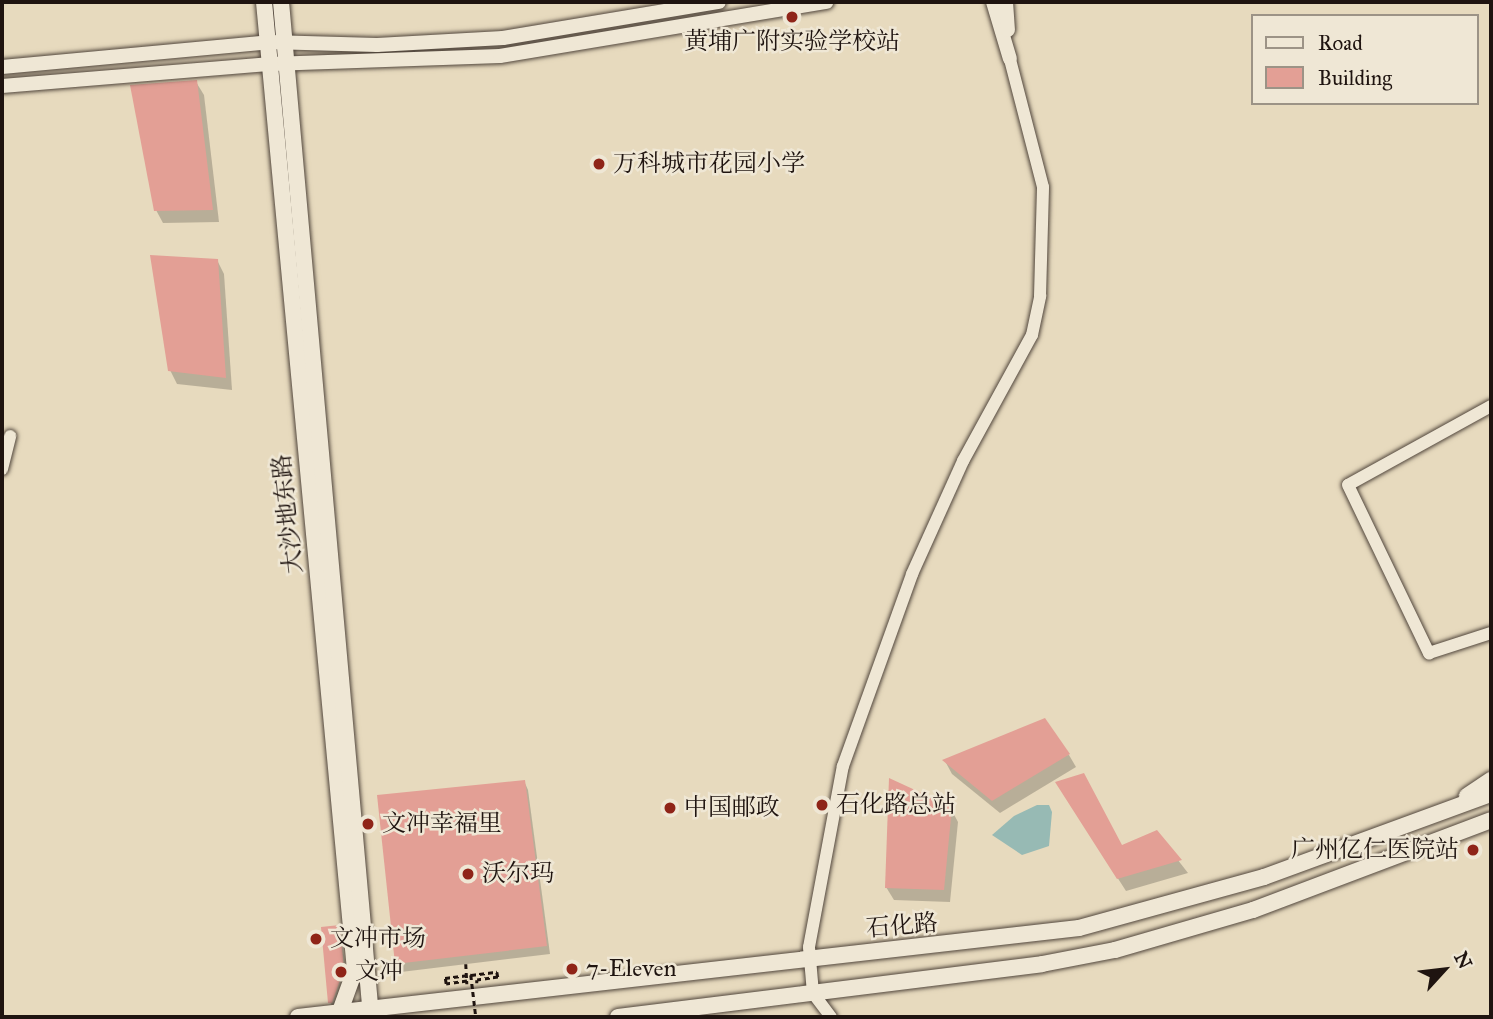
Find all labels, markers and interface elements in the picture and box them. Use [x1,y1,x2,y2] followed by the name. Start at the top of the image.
[784,9,800,25] marker: 黄埔广附实验学校站
[1252,14,1479,105] legend
[684,28,900,56] place label: 黄埔广附实验学校站
[1318,30,1363,56] text: Road
[1318,65,1392,91] text: Building
[613,150,805,178] place label: 万科城市花园小学
[591,156,607,172] marker: 万科城市花园小学
[267,453,309,575] street label: 大沙地东路
[836,791,956,819] place label: 石化路总站
[684,794,780,822] place label: 中国邮政
[814,797,830,813] marker: 石化路总站
[662,800,678,816] marker: 中国邮政
[382,810,502,838] place label: 文冲幸福里
[360,816,376,832] marker: 文冲幸福里
[1291,836,1459,864] place label: 广州亿仁医院站
[1465,842,1481,858] marker: 广州亿仁医院站
[482,860,554,888] place label: 沃尔玛
[460,866,476,882] marker: 沃尔玛
[865,909,939,943] street label: 石化路
[330,925,426,953] place label: 文冲市场
[308,931,324,947] marker: 文冲市场
[1409,935,1479,1005] north arrow
[1449,948,1477,973] text: N
[586,955,676,983] place label: 7-Eleven
[355,958,403,986] place label: 文冲
[564,961,580,977] marker: 7-Eleven
[333,964,349,980] marker: 文冲

